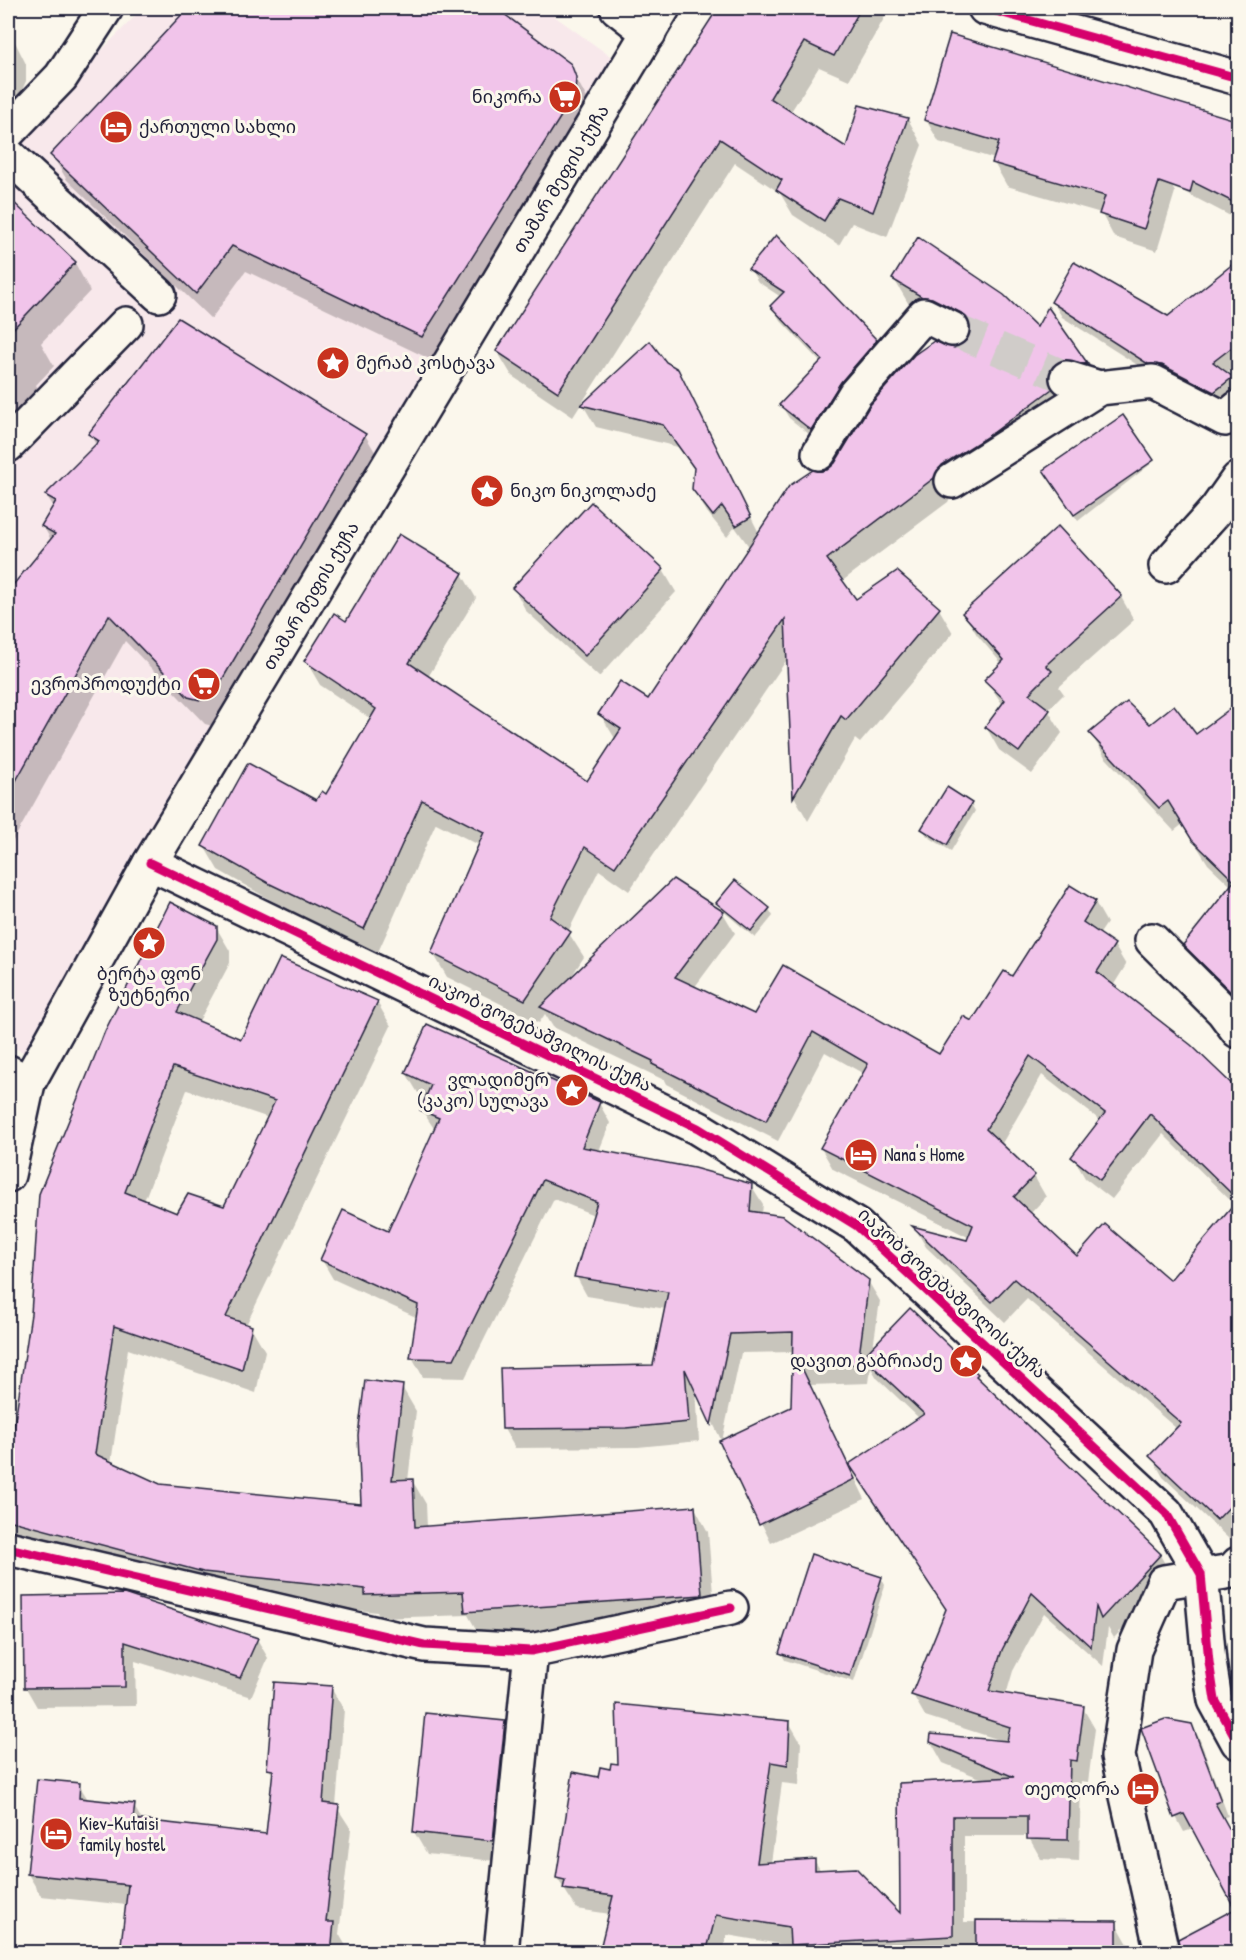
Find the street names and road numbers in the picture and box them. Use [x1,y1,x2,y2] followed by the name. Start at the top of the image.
[506,100,615,258] street label: თამარ მეფის ქუჩა
[256,517,365,675] street label: თამარ მეფის ქუჩა
[425,968,656,1097] street label: იაკობ გოგებაშვილის ქუჩა
[853,1201,1052,1384] street label: იაკობ გოგებაშვილის ქუჩა

